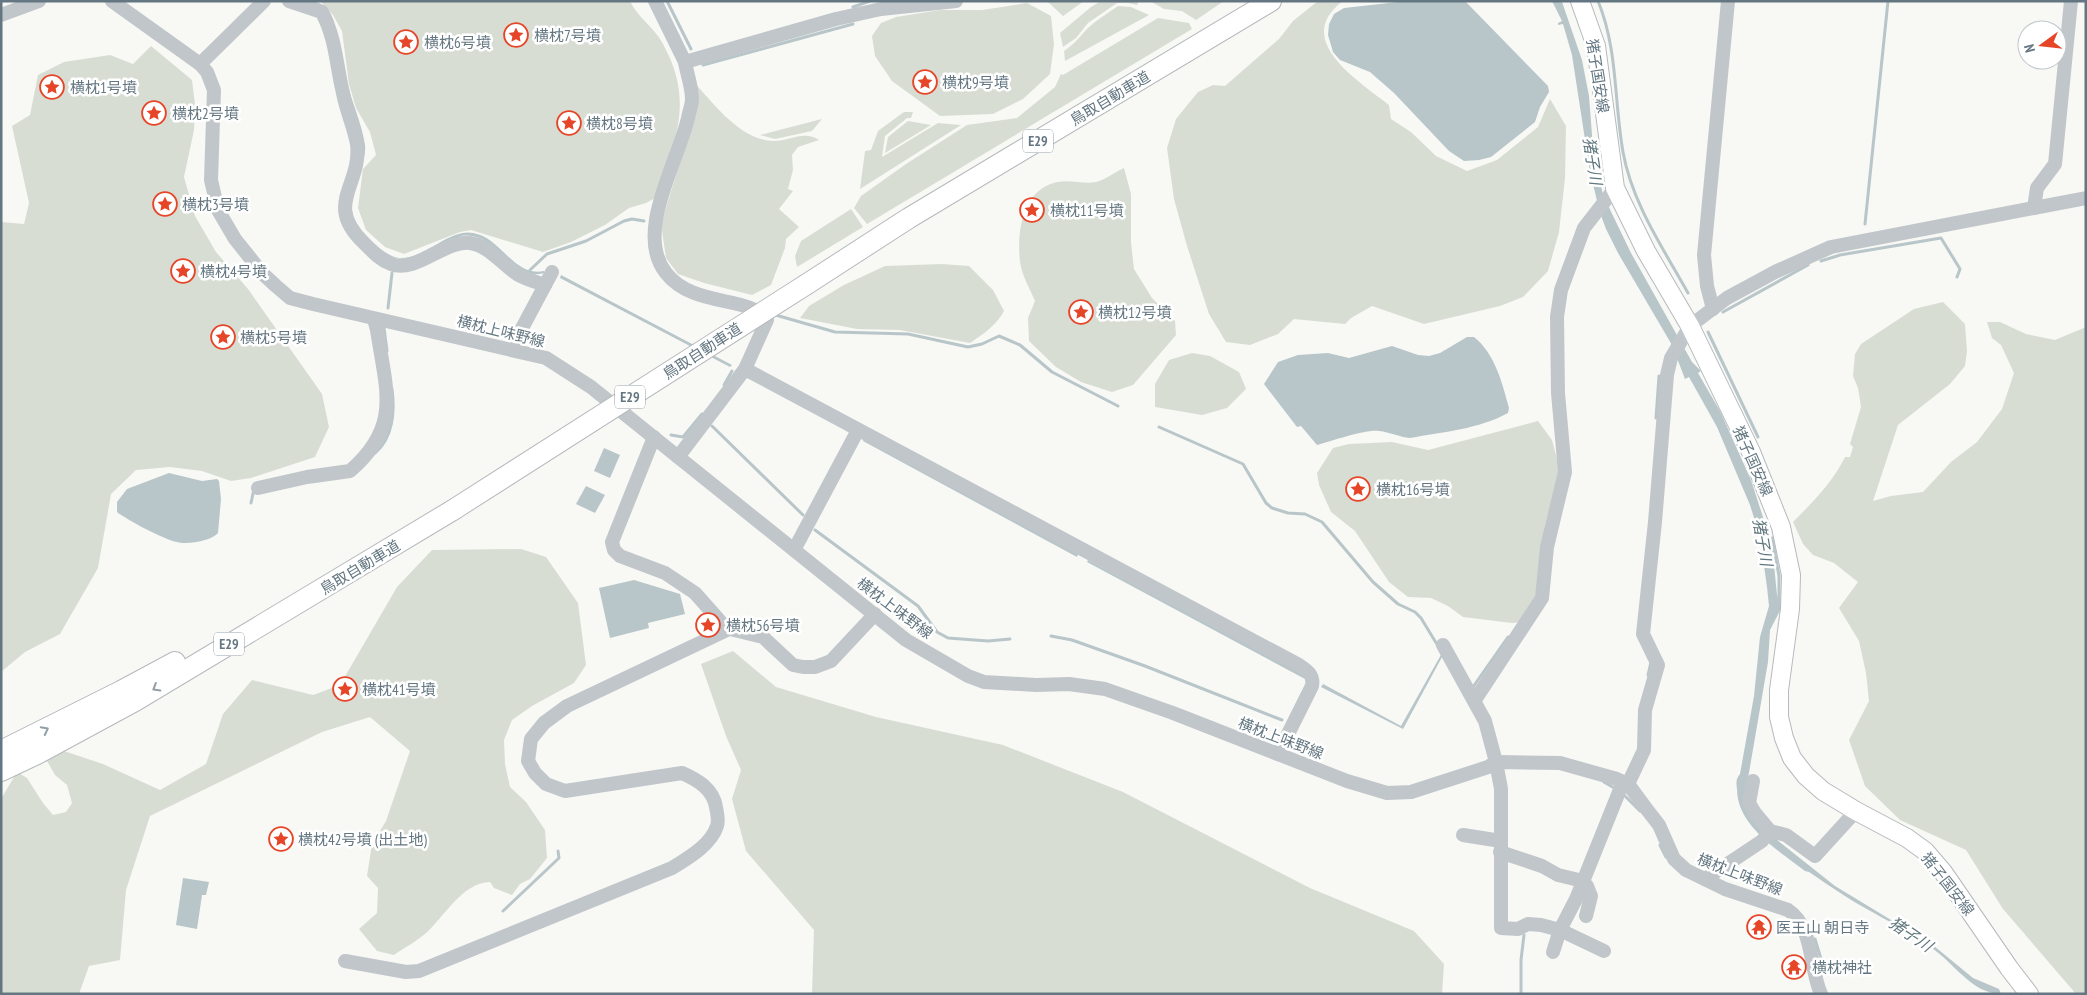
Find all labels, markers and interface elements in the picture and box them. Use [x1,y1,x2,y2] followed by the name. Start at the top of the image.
[2017,20,2067,70] north arrow
[503,22,529,48] place icon: 横枕7号墳
[534,26,601,45] place label: 横枕7号墳
[393,29,419,55] place icon: 横枕6号墳
[424,33,491,52] place label: 横枕6号墳
[1583,37,1613,115] street label: 猪子国安線
[2020,42,2039,54] text: N
[1067,67,1153,129] street label: 鳥取自動車道
[912,69,938,95] place icon: 横枕9号墳
[942,73,1009,92] place label: 横枕9号墳
[39,74,65,100] place icon: 横枕1号墳
[70,78,137,97] place label: 横枕1号墳
[141,100,167,126] place icon: 横枕2号墳
[172,104,239,123] place label: 横枕2号墳
[556,110,582,136] place icon: 横枕8号墳
[586,114,653,133] place label: 横枕8号墳
[1023,130,1053,152] road number: E29
[1579,136,1607,188] water label: 猪子川
[152,191,178,217] place icon: 横枕3号墳
[182,195,249,214] place label: 横枕3号墳
[1019,197,1045,223] place icon: 横枕11号墳
[1050,201,1124,220] place label: 横枕11号墳
[170,258,196,284] place icon: 横枕4号墳
[200,262,267,281] place label: 横枕4号墳
[1068,299,1094,325] place icon: 横枕12号墳
[1098,303,1172,322] place label: 横枕12号墳
[455,311,547,351] street label: 横枕上味野線
[659,319,745,383] street label: 鳥取自動車道
[210,324,236,350] place icon: 横枕5号墳
[240,328,307,347] place label: 横枕5号墳
[615,386,645,408] road number: E29
[1729,423,1777,499] street label: 猪子国安線
[1345,476,1371,502] place icon: 横枕16号墳
[1376,480,1450,499] place label: 横枕16号墳
[1749,517,1777,569] water label: 猪子川
[317,536,403,598] street label: 鳥取自動車道
[853,573,937,643] street label: 横枕上味野線
[695,612,721,638] place icon: 横枕56号墳
[726,616,800,635] place label: 横枕56号墳
[214,633,244,656] road number: E29
[332,676,358,702] place icon: 横枕41号墳
[362,680,436,699] place label: 横枕41号墳
[152,682,161,692] one-way arrow
[1236,713,1326,763] street label: 横枕上味野線
[40,726,49,736] one-way arrow
[268,826,294,852] place icon: 横枕42号墳 (出土地)
[298,830,427,849] place label: 横枕42号墳 (出土地)
[1695,849,1785,899] street label: 横枕上味野線
[1917,849,1979,919] street label: 猪子国安線
[1886,912,1938,957] water label: 猪子川
[1746,914,1772,940] temple icon: 医王山 朝日寺
[1776,918,1869,937] place label: 医王山 朝日寺
[1781,954,1807,980] temple icon: 横枕神社
[1812,958,1872,977] place label: 横枕神社

